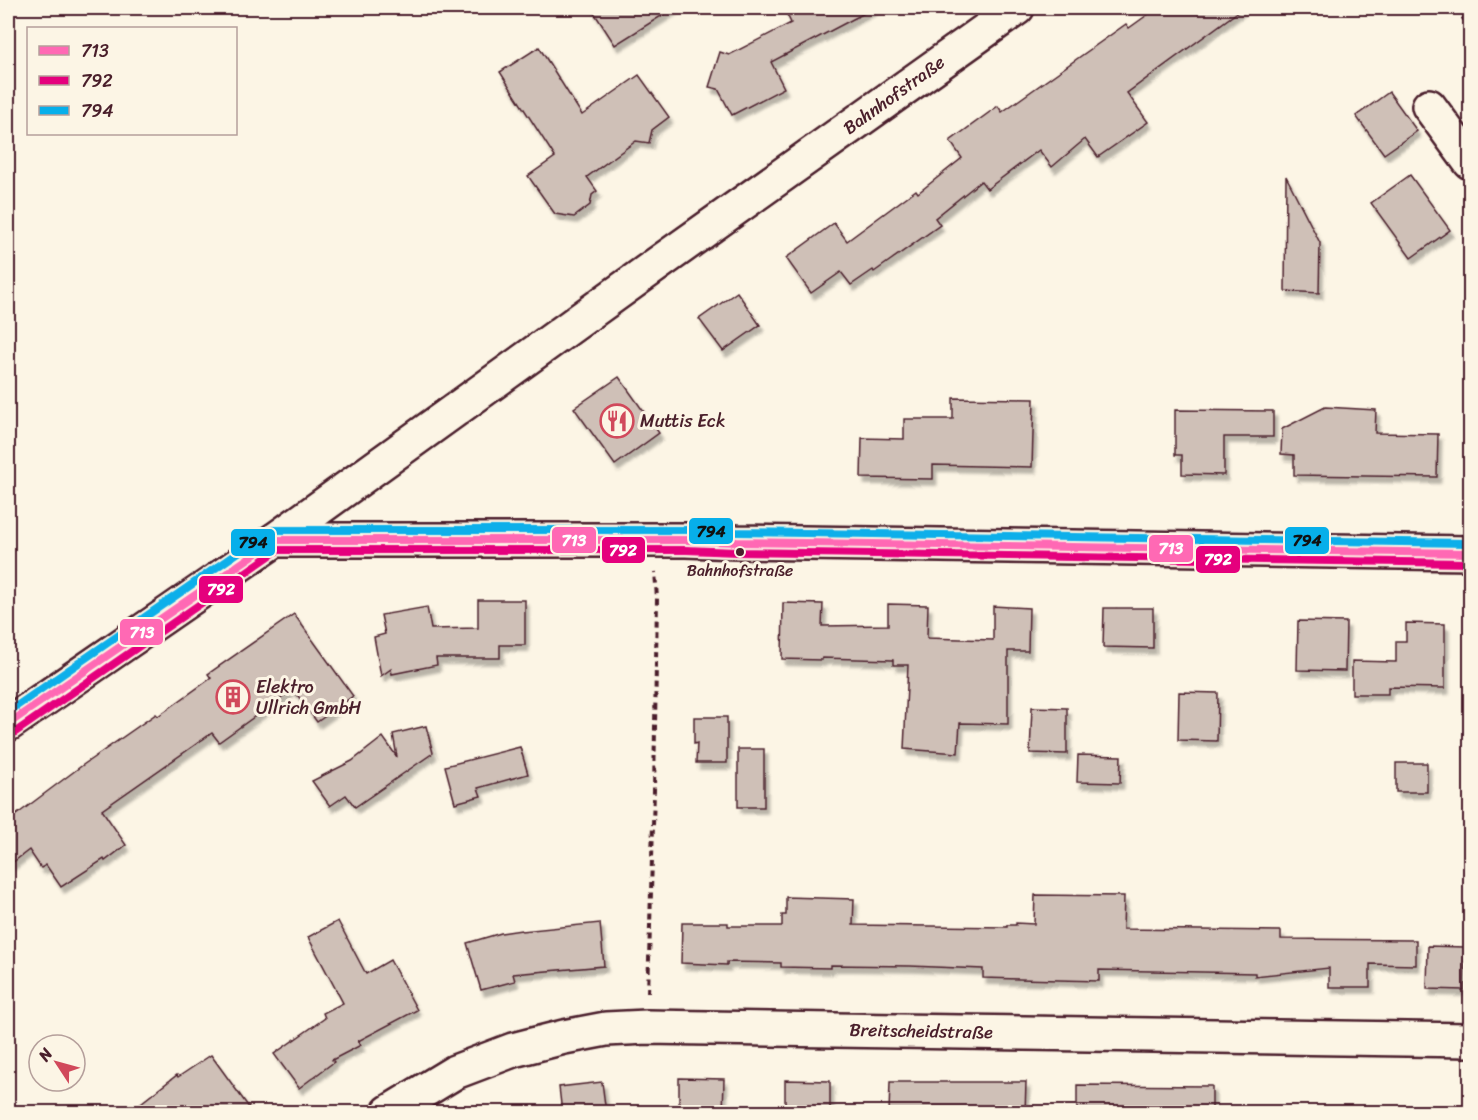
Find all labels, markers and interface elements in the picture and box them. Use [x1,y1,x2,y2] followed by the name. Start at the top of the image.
[27,27,237,135] legend
[81,35,109,67] text: 713
[836,47,952,143] street label: Bahnhofstraße
[81,65,113,97] text: 792
[81,95,114,127] text: 794
[599,403,635,439] restaurant icon: Muttis Eck
[640,405,726,437] place label: Muttis Eck
[688,517,734,545] line badge: 794
[697,517,725,546] text: 794
[551,526,597,554] line badge: 713
[562,526,587,555] text: 713
[1284,526,1330,555] line badge: 794
[1293,526,1321,555] text: 794
[230,528,276,557] line badge: 794
[239,528,267,557] text: 794
[1148,534,1194,563] line badge: 713
[1159,534,1184,563] text: 713
[601,536,646,564] line badge: 792
[609,536,638,565] text: 792
[1195,545,1241,574] line badge: 792
[1204,545,1233,574] text: 792
[734,546,746,558] marker: Bahnhofstraße
[687,556,793,585] place label: Bahnhofstraße
[198,575,244,604] line badge: 792
[207,575,236,604] text: 792
[119,618,164,646] line badge: 713
[130,618,155,647] text: 713
[256,671,362,724] place label: Elektro Ullrich GmbH
[215,679,251,715] building icon: Elektro Ullrich GmbH
[849,1014,993,1048] street label: Breitscheidstraße
[27,1033,87,1093] north arrow
[30,1041,61,1068] text: N

